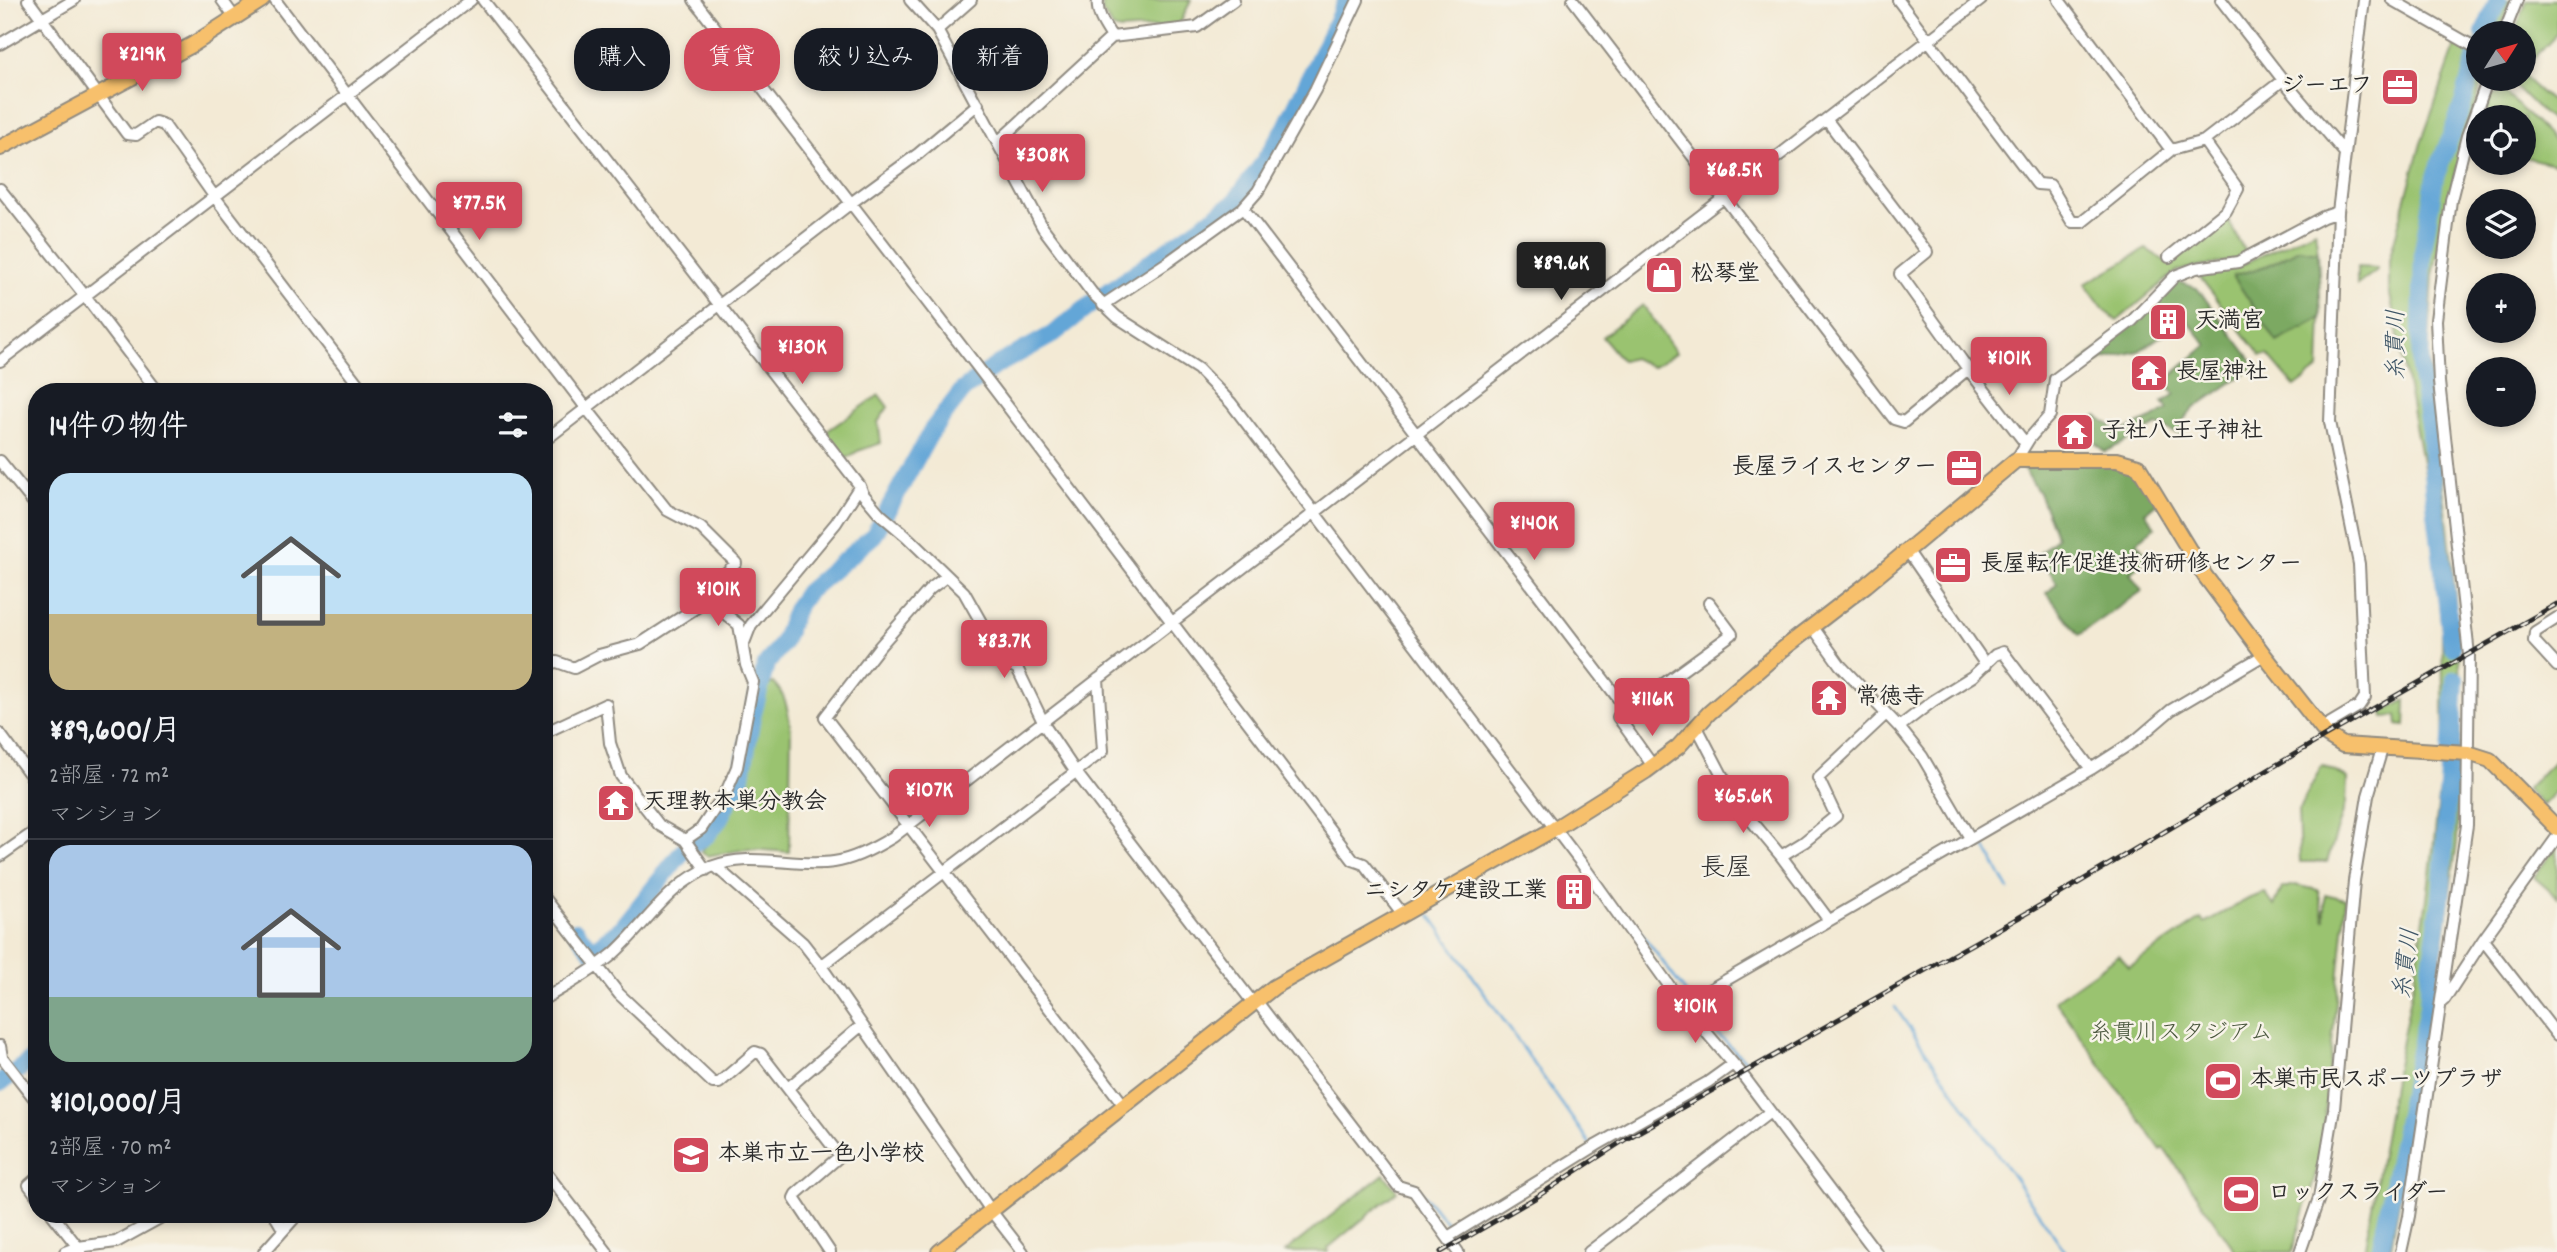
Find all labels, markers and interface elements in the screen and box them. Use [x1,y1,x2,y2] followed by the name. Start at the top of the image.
[2466,21,2536,91] north arrow
[2466,21,2536,427] map controls
[574,28,670,91] chip: 購入
[684,28,780,91] chip: 賃貸
[794,28,938,91] chip: 絞り込み
[952,28,1048,91] chip: 新着
[93,34,191,93] pin: ¥219K
[118,39,166,72] text: ¥219K
[2379,66,2421,108] office icon: ジーエフ
[2281,71,2373,104] place label: ジーエフ
[2466,105,2536,175] button: locate
[993,134,1091,194] pin: ¥308K
[1015,140,1069,173] text: ¥308K
[1677,150,1791,209] pin: ¥68.5K
[1706,155,1762,188] text: ¥68.5K
[422,182,536,242] pin: ¥77.5K
[452,188,506,221] text: ¥77.5K
[2466,189,2536,259] button: layers
[1504,243,1618,302] pin: ¥89.6K
[1533,248,1589,281] text: ¥89.6K
[1643,254,1685,296] shop icon: 松琴堂
[1691,259,1760,292] place label: 松琴堂
[2466,273,2536,343] button: +
[2147,301,2189,343] building icon: 天満宮
[2195,306,2264,339] place label: 天満宮
[2381,309,2415,381] water label: 糸貫川
[753,326,851,386] pin: ¥130K
[777,332,827,365] text: ¥130K
[1960,338,2058,397] pin: ¥101K
[1987,343,2031,376] text: ¥101K
[2128,352,2170,394] temple icon: 長屋神社
[2176,357,2268,390] place label: 長屋神社
[2466,357,2536,427] button: −
[494,406,532,444] icon: filters
[49,408,188,451] text: 14件の物件
[2054,411,2096,453] temple icon: 子社八王子神社
[2102,416,2263,449] place label: 子社八王子神社
[1943,447,1985,489] office icon: 長屋ライスセンター
[1731,452,1937,485] place label: 長屋ライスセンター
[1485,503,1583,562] pin: ¥140K
[1510,508,1558,541] text: ¥140K
[228,518,354,644] icon: home
[1932,544,1974,586] office icon: 長屋転作促進技術研修センター
[1980,549,2302,582] place label: 長屋転作促進技術研修センター
[669,568,767,628] pin: ¥101K
[696,574,740,607] text: ¥101K
[947,620,1061,680] pin: ¥83.7K
[977,626,1031,659] text: ¥83.7K
[1808,677,1850,719] temple icon: 常徳寺
[1603,678,1701,738] pin: ¥116K
[1856,682,1925,715] place label: 常徳寺
[1630,684,1674,717] text: ¥116K
[49,712,181,755] text: ¥89,600/月
[49,761,169,794] text: 2部屋 · 72 m²
[880,770,978,829] pin: ¥107K
[905,775,953,808] text: ¥107K
[1686,776,1800,835] pin: ¥65.6K
[1714,781,1772,814] text: ¥65.6K
[595,782,637,824] temple icon: 天理教本巣分教会
[643,787,827,820] place label: 天理教本巣分教会
[49,800,163,833] text: マンション
[1700,851,1752,888] district label: 長屋
[1553,871,1595,913] building icon: ニシタケ建設工業
[1364,876,1547,909] place label: ニシタケ建設工業
[228,890,354,1016] icon: home
[2387,926,2429,1002] water label: 糸貫川
[1646,986,1744,1045] pin: ¥101K
[1673,991,1717,1024] text: ¥101K
[2089,1018,2273,1051] park label: 糸貫川スタジアム
[2202,1060,2244,1102] sports icon: 本巣市民スポーツプラザ
[2250,1065,2503,1098] place label: 本巣市民スポーツプラザ
[49,1084,186,1127] text: ¥101,000/月
[49,1133,172,1166] text: 2部屋 · 70 m²
[670,1134,712,1176] school or university icon: 本巣市立一色小学校
[718,1139,925,1172] place label: 本巣市立一色小学校
[49,1172,163,1205] text: マンション
[2220,1173,2262,1215] sports icon: ロックスライダー
[2268,1178,2448,1211] place label: ロックスライダー

